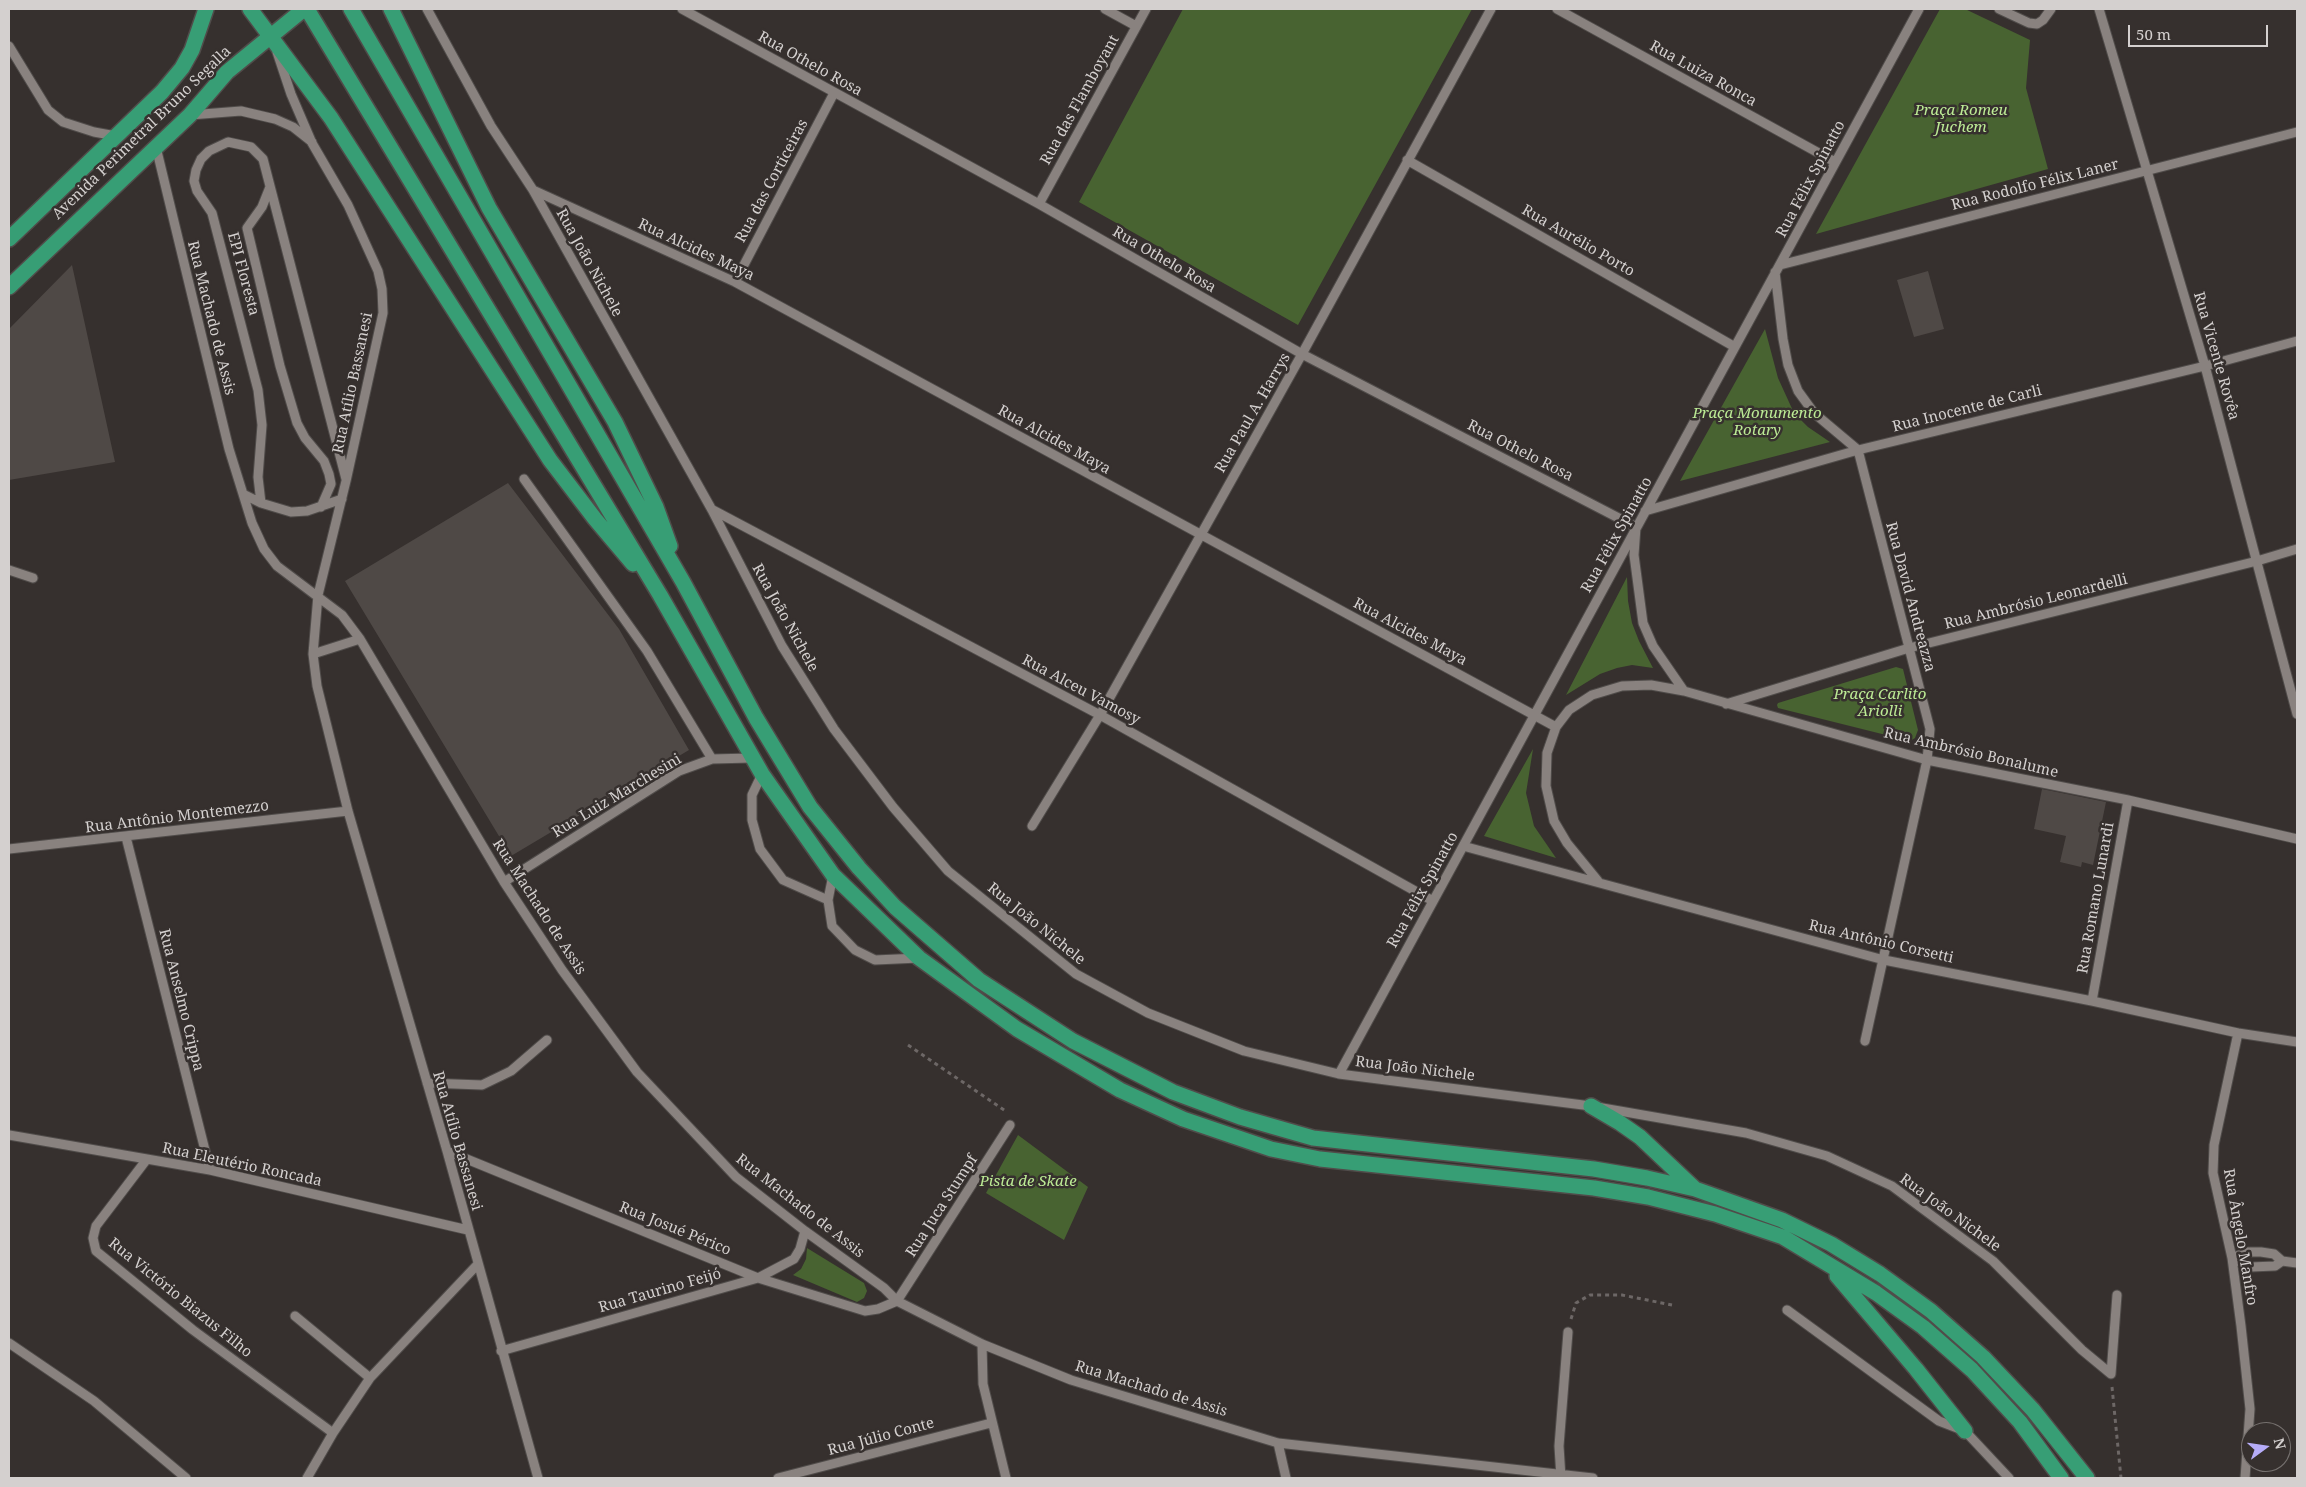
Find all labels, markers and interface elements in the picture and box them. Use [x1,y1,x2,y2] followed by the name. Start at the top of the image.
[2131,15,2271,47] scale bar
[2136,24,2171,44] text: 50 m
[755,28,865,100] street label: Rua Othelo Rosa
[1037,32,1123,168] street label: Rua das Flamboyant
[1646,37,1760,111] street label: Rua Luiza Ronca
[49,43,235,223] street label: Avenida Perimetral Bruno Segalla
[1915,102,2007,137] park label: Praça Romeu Juchem
[732,116,812,246] street label: Rua das Corticeiras
[1773,118,1849,240] street label: Rua Félix Spinatto
[1950,156,2120,214] street label: Rua Rodolfo Félix Laner
[1518,201,1638,281] street label: Rua Aurélio Porto
[552,206,626,320] street label: Rua João Nichele
[635,215,757,285] street label: Rua Alcides Maya
[1109,223,1219,297] street label: Rua Othelo Rosa
[223,230,263,318] street label: EPI Floresta
[183,239,239,397] street label: Rua Machado de Assis
[2189,290,2243,422] street label: Rua Vicente Rovêa
[329,311,377,455] street label: Rua Atílio Bassanesi
[1211,350,1295,476] street label: Rua Paul A. Harrys
[1891,382,2043,436] street label: Rua Inocente de Carli
[994,402,1114,478] street label: Rua Alcides Maya
[1692,405,1822,440] park label: Praça Monumento Rotary
[1464,417,1576,485] street label: Rua Othelo Rosa
[1578,474,1656,596] street label: Rua Félix Spinatto
[1881,520,1939,674] street label: Rua David Andreazza
[748,561,822,675] street label: Rua João Nichele
[1943,571,2129,633] street label: Rua Ambrósio Leonardelli
[1350,594,1470,670] street label: Rua Alcides Maya
[1019,651,1143,729] street label: Rua Alceu Vamosy
[1834,686,1926,721] park label: Praça Carlito Ariolli
[1882,724,2060,782] street label: Rua Ambrósio Bonalume
[549,750,685,842] street label: Rua Luiz Marchesini
[84,797,270,837] street label: Rua Antônio Montemezzo
[2074,821,2118,975] street label: Rua Romano Lunardi
[1384,829,1462,951] street label: Rua Félix Spinatto
[488,836,590,978] street label: Rua Machado de Assis
[983,879,1089,969] street label: Rua João Nichele
[1807,917,1955,967] street label: Rua Antônio Corsetti
[155,927,207,1073] street label: Rua Anselmo Crippa
[1354,1053,1476,1085] street label: Rua João Nichele
[429,1069,485,1213] street label: Rua Atílio Bassanesi
[161,1139,323,1191] street label: Rua Eleutério Roncada
[732,1150,868,1262] street label: Rua Machado de Assis
[902,1152,982,1260] street label: Rua Juca Stumpf
[2219,1167,2261,1307] street label: Rua Ângelo Manfro
[1896,1170,2004,1256] street label: Rua João Nichele
[979,1173,1077,1191] park label: Pista de Skate
[616,1198,734,1260] street label: Rua Josué Périco
[104,1234,256,1362] street label: Rua Victório Biazus Filho
[597,1265,723,1317] street label: Rua Taurino Feijó
[1073,1357,1229,1421] street label: Rua Machado de Assis
[826,1414,936,1460] street label: Rua Júlio Conte
[2241,1422,2291,1472] north arrow
[2270,1436,2291,1451] text: N

